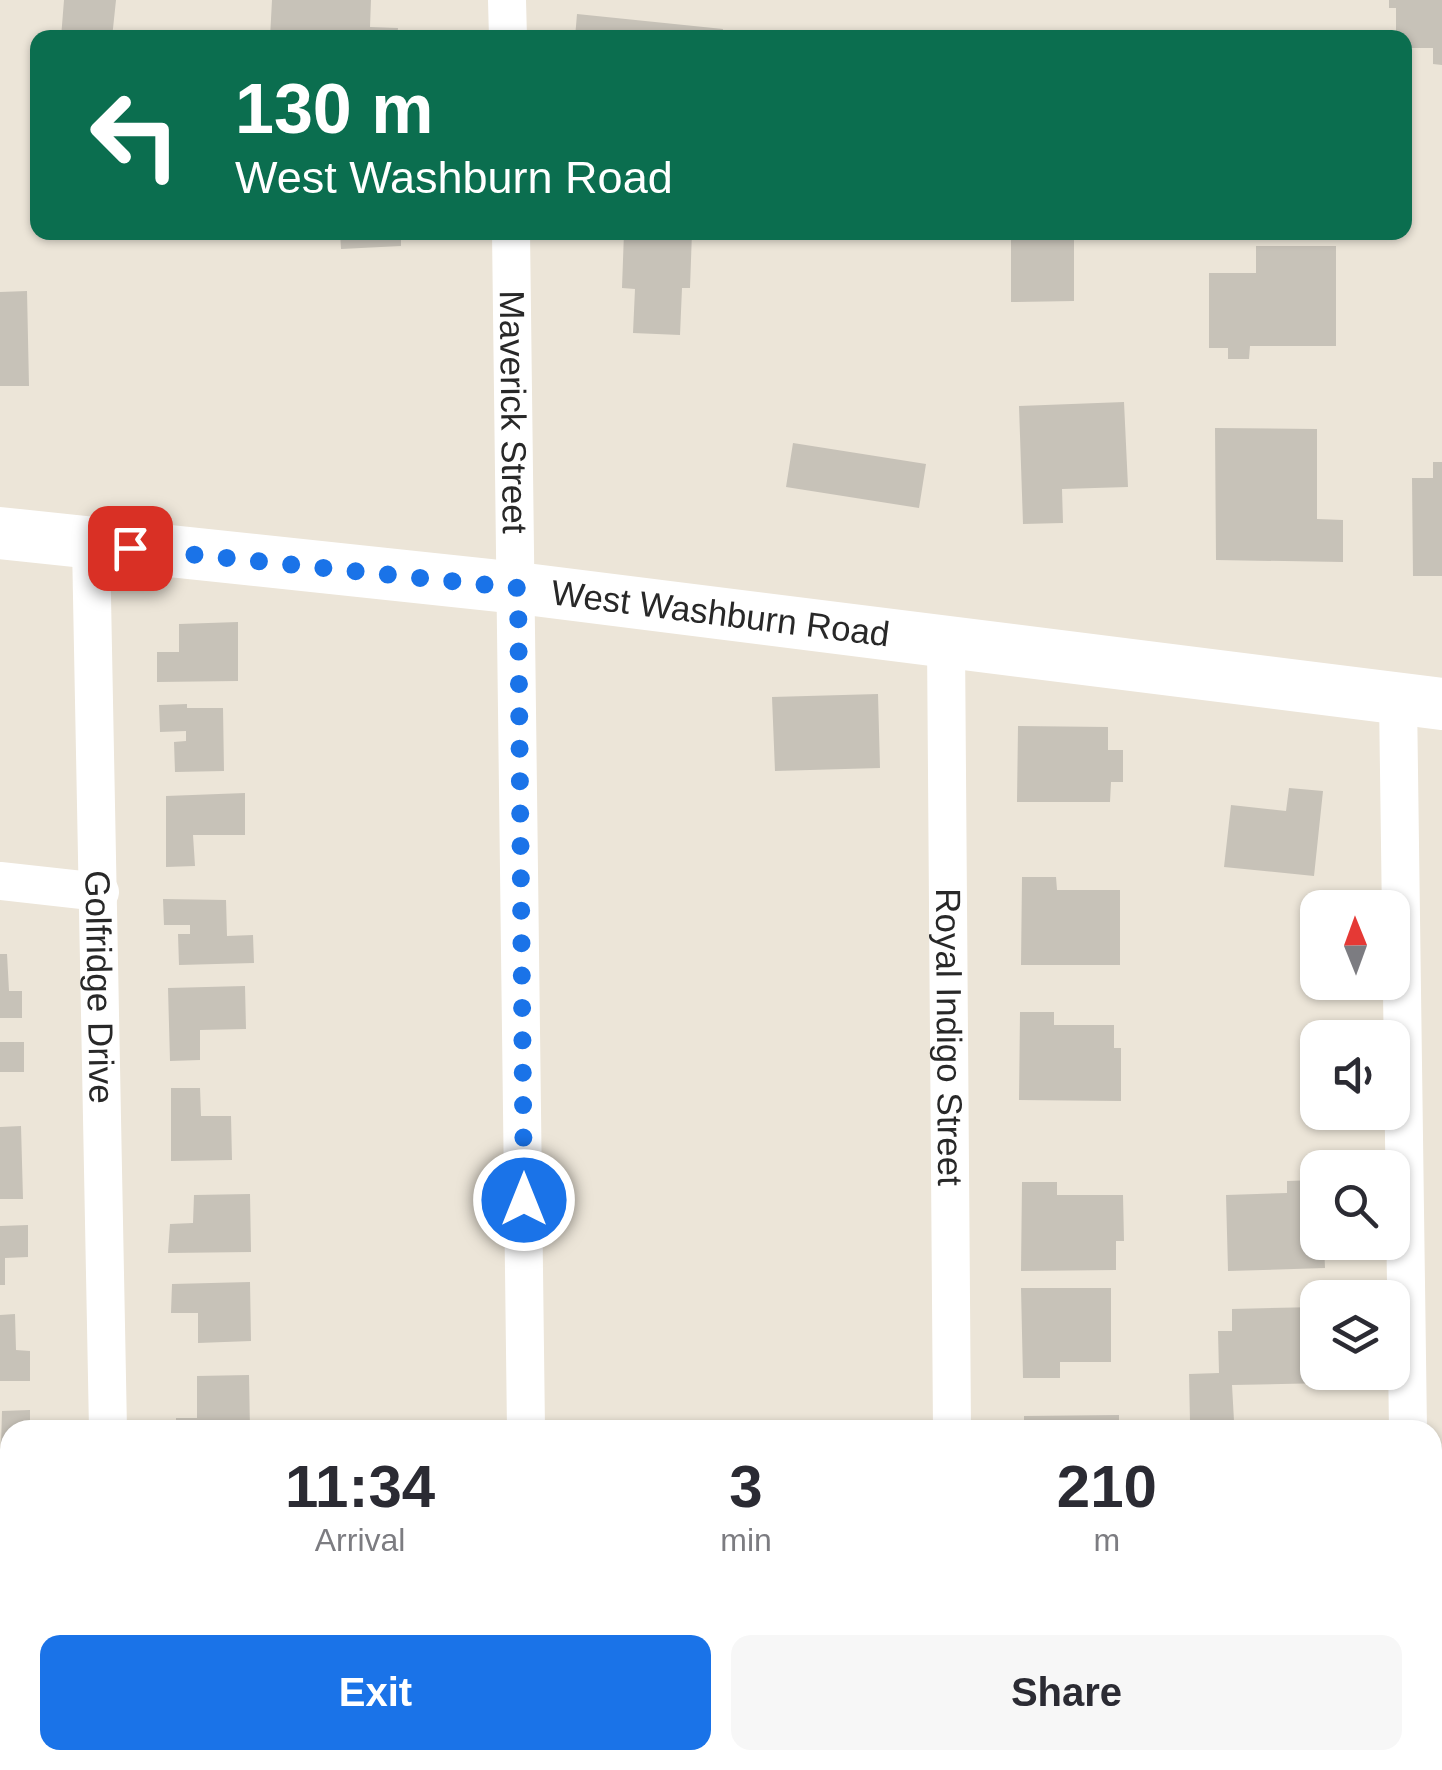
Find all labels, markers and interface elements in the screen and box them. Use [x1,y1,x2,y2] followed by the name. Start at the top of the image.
[70,70,200,200] icon: left
[235,70,433,148] text: 130 m
[235,152,673,203] text: West Washburn Road
[493,290,535,534] street label: Maverick Street
[88,506,173,591] pin
[103,521,158,576] icon: arrive
[549,572,892,653] street label: West Washburn Road
[78,870,122,1104] street label: Golfridge Drive
[929,888,970,1186] street label: Royal Indigo Street
[1300,890,1410,1000] north arrow
[1300,890,1410,1390] map controls
[1300,1020,1410,1130] button: sound
[472,1148,576,1252] position arrow
[1300,1150,1410,1260] button: search
[1300,1280,1410,1390] button: layers
[285,1453,435,1520] text: 11:34
[729,1453,763,1520] text: 3
[1057,1453,1157,1520] text: 210
[315,1522,405,1558] text: Arrival
[720,1522,772,1558] text: min
[1094,1522,1120,1558] text: m
[40,1635,711,1750] button: Exit
[731,1635,1402,1750] button: Share

